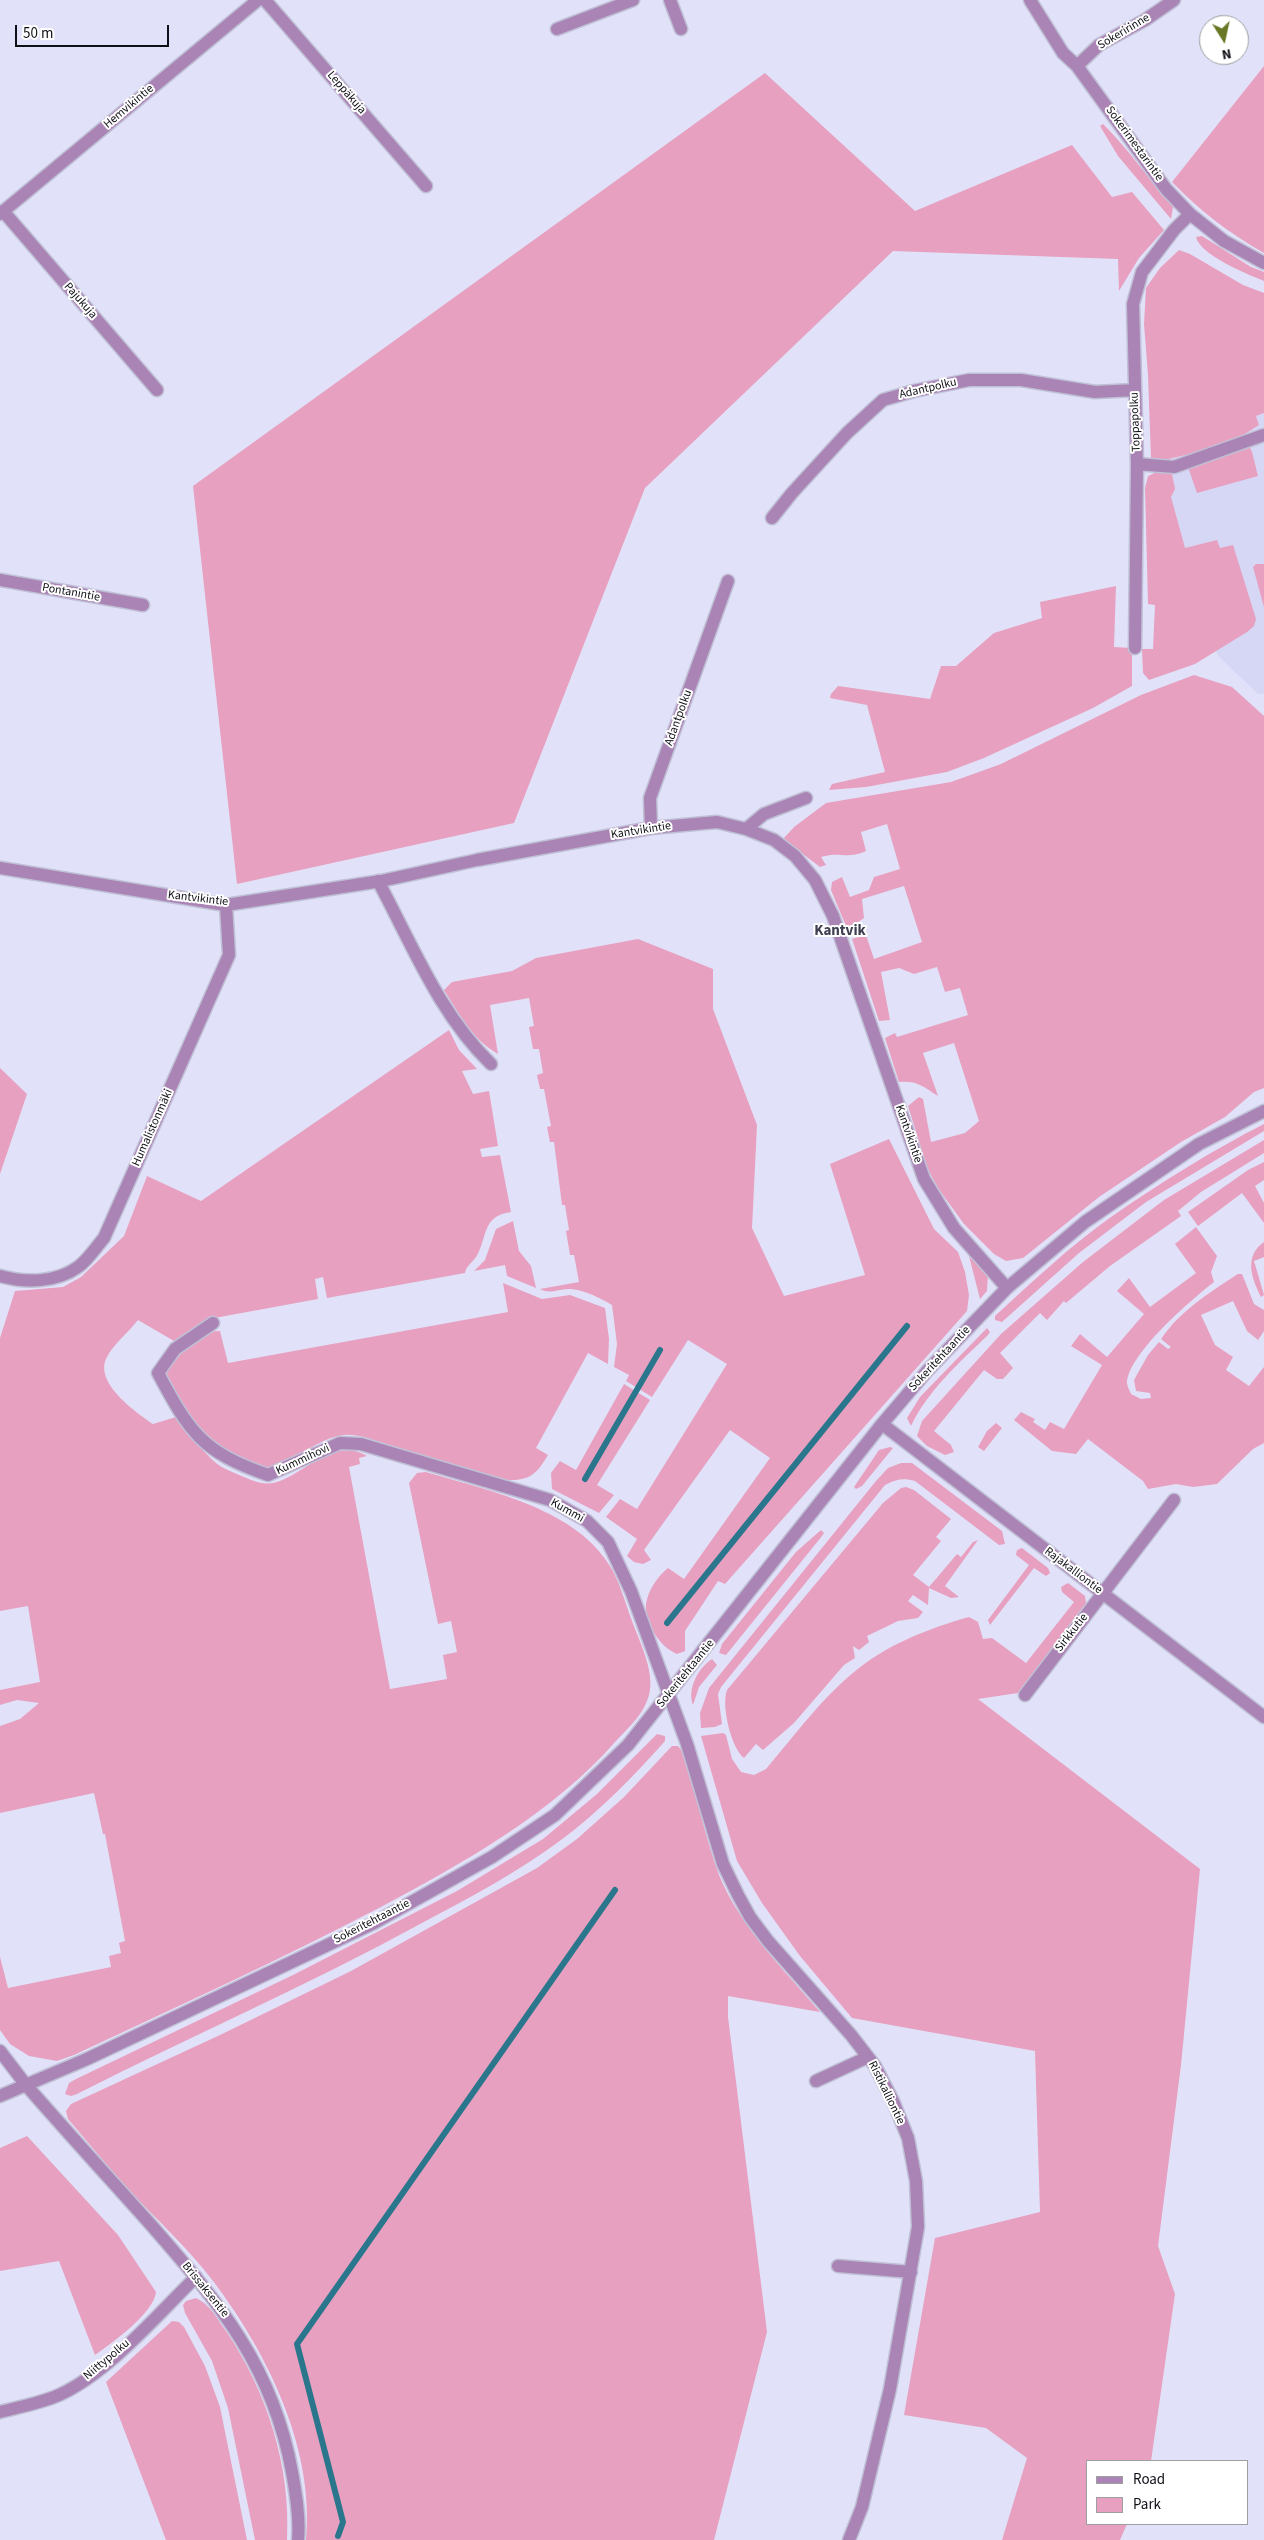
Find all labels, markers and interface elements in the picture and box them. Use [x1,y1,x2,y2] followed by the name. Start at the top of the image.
[1095,11,1153,53] street label: Sokeririnne
[18,15,171,47] scale bar
[1199,15,1249,65] north arrow
[23,23,53,44] text: 50 m
[1220,43,1233,64] text: N
[323,69,369,117] street label: Leppäkuja
[101,82,157,132] street label: Hemvikintie
[1102,104,1166,184] street label: Sokerimestarintie
[60,280,100,322] street label: Pajukuja
[898,375,958,403] street label: Adantpolku
[1128,392,1144,452] street label: Toppapolku
[41,581,101,605] street label: Pontanintie
[662,688,696,748] street label: Adantpolku
[610,819,672,843] street label: Kantvikintie
[167,888,229,910] street label: Kantvikintie
[814,923,866,941] district label: Kantvik
[130,1087,176,1169] street label: Humalistonmäki
[891,1103,925,1165] street label: Kantvikintie
[906,1324,974,1394] street label: Sokeritehtaantie
[274,1441,332,1479] street label: Kummihovi
[548,1496,586,1526] street label: Kummi
[1041,1545,1105,1597] street label: Rajakalliontie
[1053,1611,1091,1655] street label: Sirkkutie
[654,1637,718,1711] street label: Sokeritehtaantie
[332,1897,412,1947] street label: Sokeritehtaantie
[865,2059,907,2127] street label: Ristikalliontie
[178,2260,232,2320] street label: Brissaksentie
[81,2337,133,2383] street label: Niittypolku
[1086,2460,1249,2525] legend
[1133,2469,1165,2490] text: Road
[1133,2494,1161,2515] text: Park

